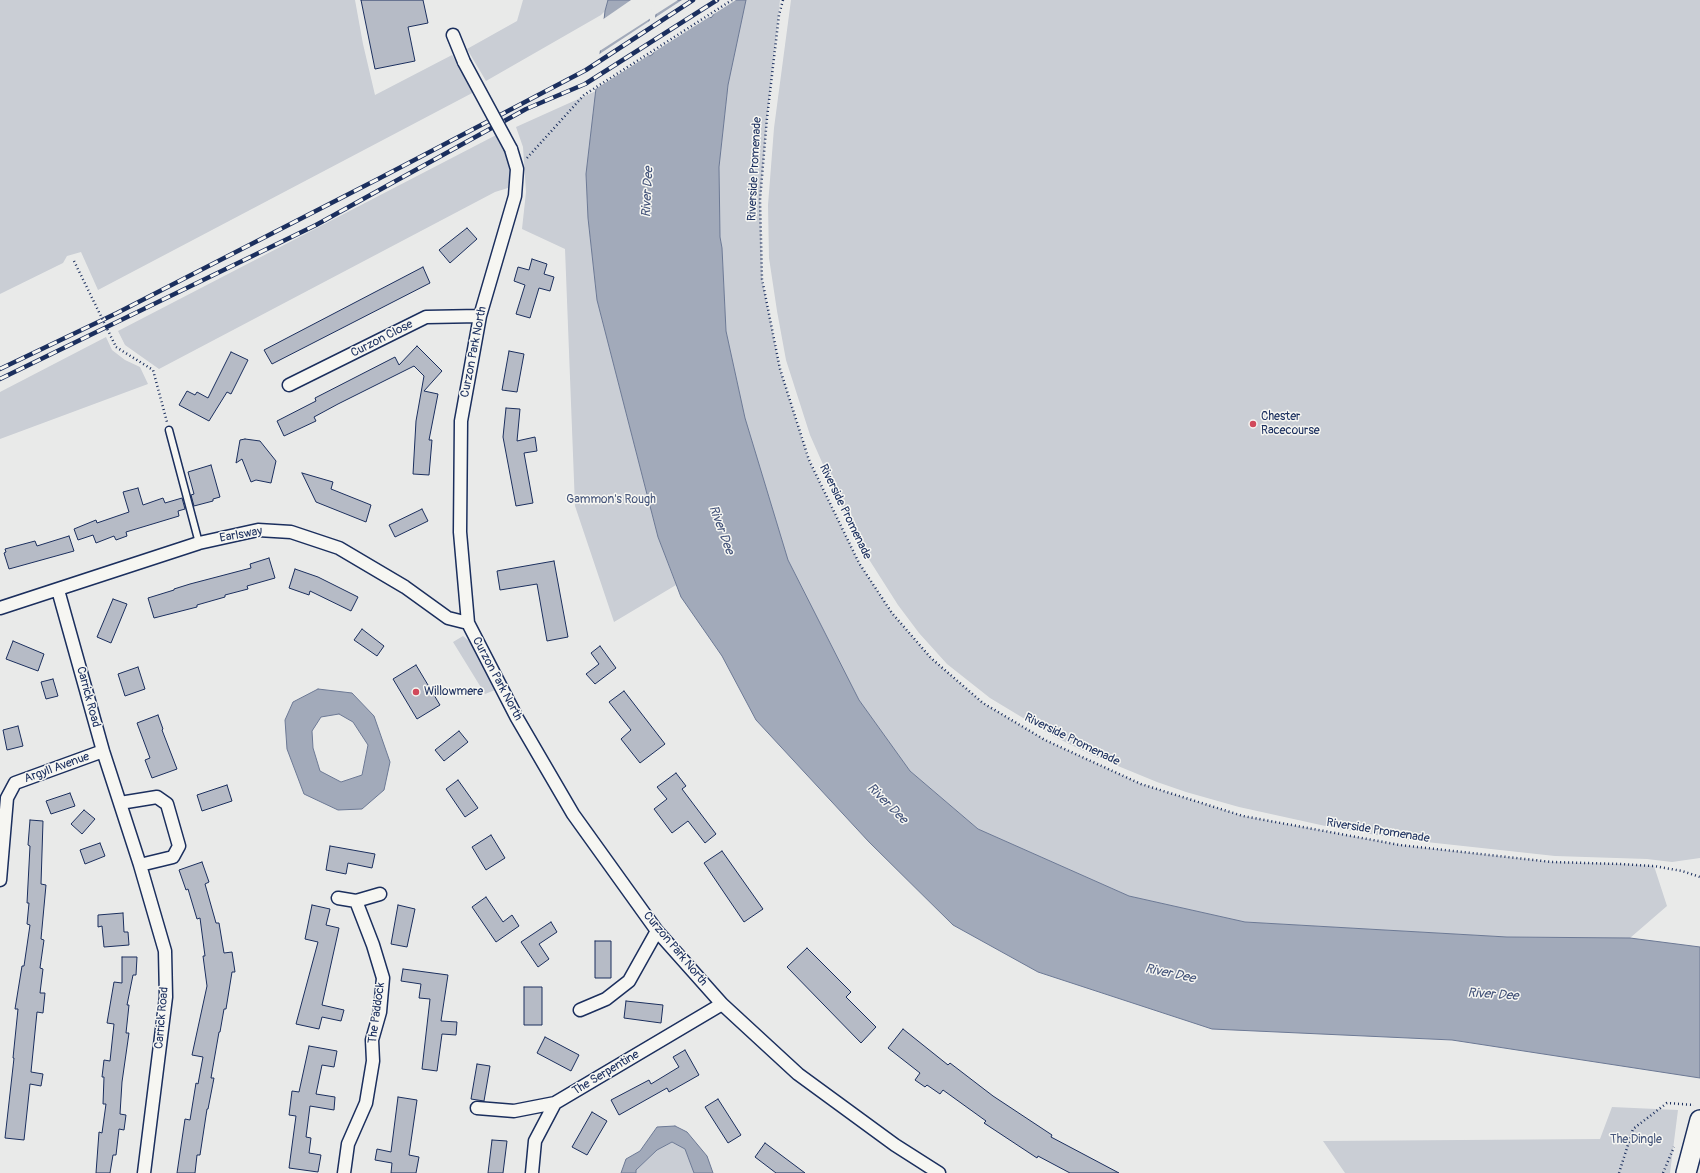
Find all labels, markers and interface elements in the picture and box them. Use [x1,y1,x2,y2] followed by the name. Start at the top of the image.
[745,117,765,221] street label: Riverside Promenade
[639,166,657,218] water label: River Dee
[458,305,490,399] street label: Curzon Park North
[349,317,415,361] street label: Curzon Close
[1261,410,1320,438] place label: Chester Racecourse
[1248,419,1258,429] marker: Chester Racecourse
[816,462,874,562] street label: Riverside Promenade
[566,493,656,507] park label: Gammon's Rough
[705,503,737,557] water label: River Dee
[219,524,263,546] street label: Earlsway
[469,635,525,723] street label: Curzon Park North
[73,665,103,729] street label: Carrick Road
[424,685,483,699] place label: Willowmere
[411,687,421,697] marker: Willowmere
[1022,711,1122,769] street label: Riverside Promenade
[22,750,92,786] street label: Argyll Avenue
[863,780,911,828] water label: River Dee
[1325,816,1431,846] street label: Riverside Promenade
[640,909,710,989] street label: Curzon Park North
[1143,961,1197,987] water label: River Dee
[366,981,388,1045] street label: The Paddock
[1467,985,1519,1005] water label: River Dee
[152,986,172,1050] street label: Carrick Road
[570,1047,642,1099] street label: The Serpentine
[1610,1133,1662,1147] park label: The Dingle

